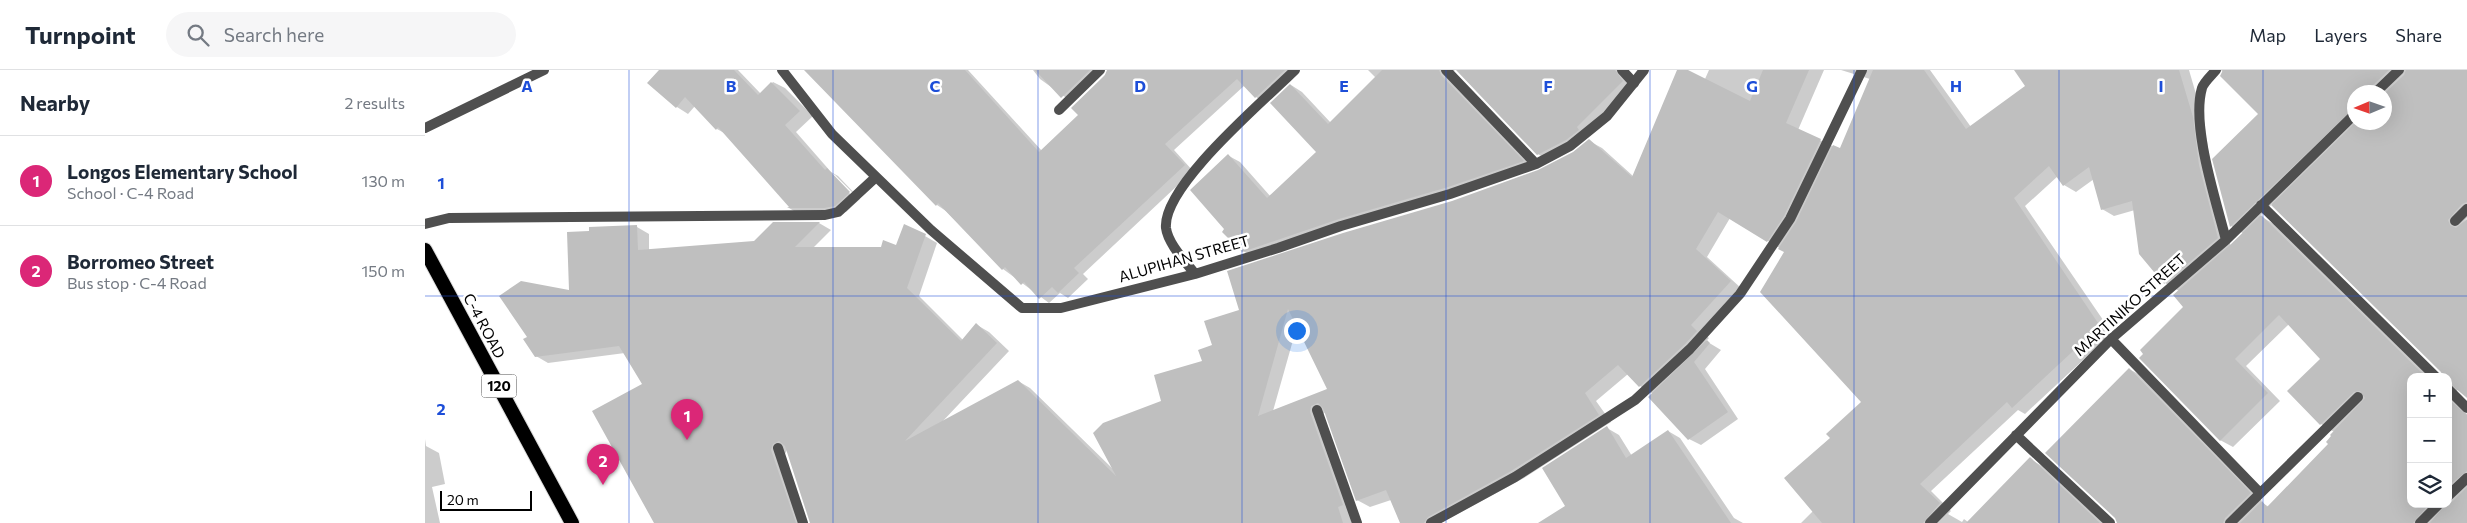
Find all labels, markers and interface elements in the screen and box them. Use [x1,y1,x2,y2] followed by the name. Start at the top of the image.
[166,12,516,57] search box
[25,20,136,49] text: Turnpoint
[184,21,212,49] icon: search
[224,23,324,46] text: Search here
[2249,24,2286,46] text: Map
[2314,24,2367,46] text: Layers
[2395,24,2442,46] text: Share
[521,76,533,95] text: A
[726,76,737,95] text: B
[930,76,941,95] text: C
[1134,76,1146,95] text: D
[1339,76,1349,95] text: E
[1543,76,1553,95] text: F
[1746,76,1758,95] text: G
[1950,76,1962,95] text: H
[2158,76,2164,95] text: I
[2347,85,2392,130] north arrow
[20,90,90,115] text: Nearby
[344,93,405,112] text: 2 results
[67,160,298,183] text: Longos Elementary School
[32,171,40,190] text: 1
[362,171,405,190] text: 130 m
[437,173,445,192] text: 1
[67,183,194,202] text: School · C-4 Road
[1116,231,1251,285] street label: ALUPIHAN STREET
[2070,249,2189,359] street label: MARTINIKO STREET
[67,250,214,273] text: Borromeo Street
[31,261,41,280] text: 2
[362,261,405,280] text: 150 m
[67,273,207,292] text: Bus stop · C-4 Road
[460,290,510,361] street label: C-4 ROAD
[1284,318,1310,344] your location
[2407,373,2452,508] map controls
[2407,373,2452,418] button: +
[481,374,517,398] road number: 120
[436,399,446,418] text: 2
[671,399,703,440] pin: 1
[2407,418,2452,463] button: −
[587,444,619,485] pin: 2
[2407,463,2452,508] button: layers
[440,488,533,511] scale bar
[447,491,479,508] text: 20 m

